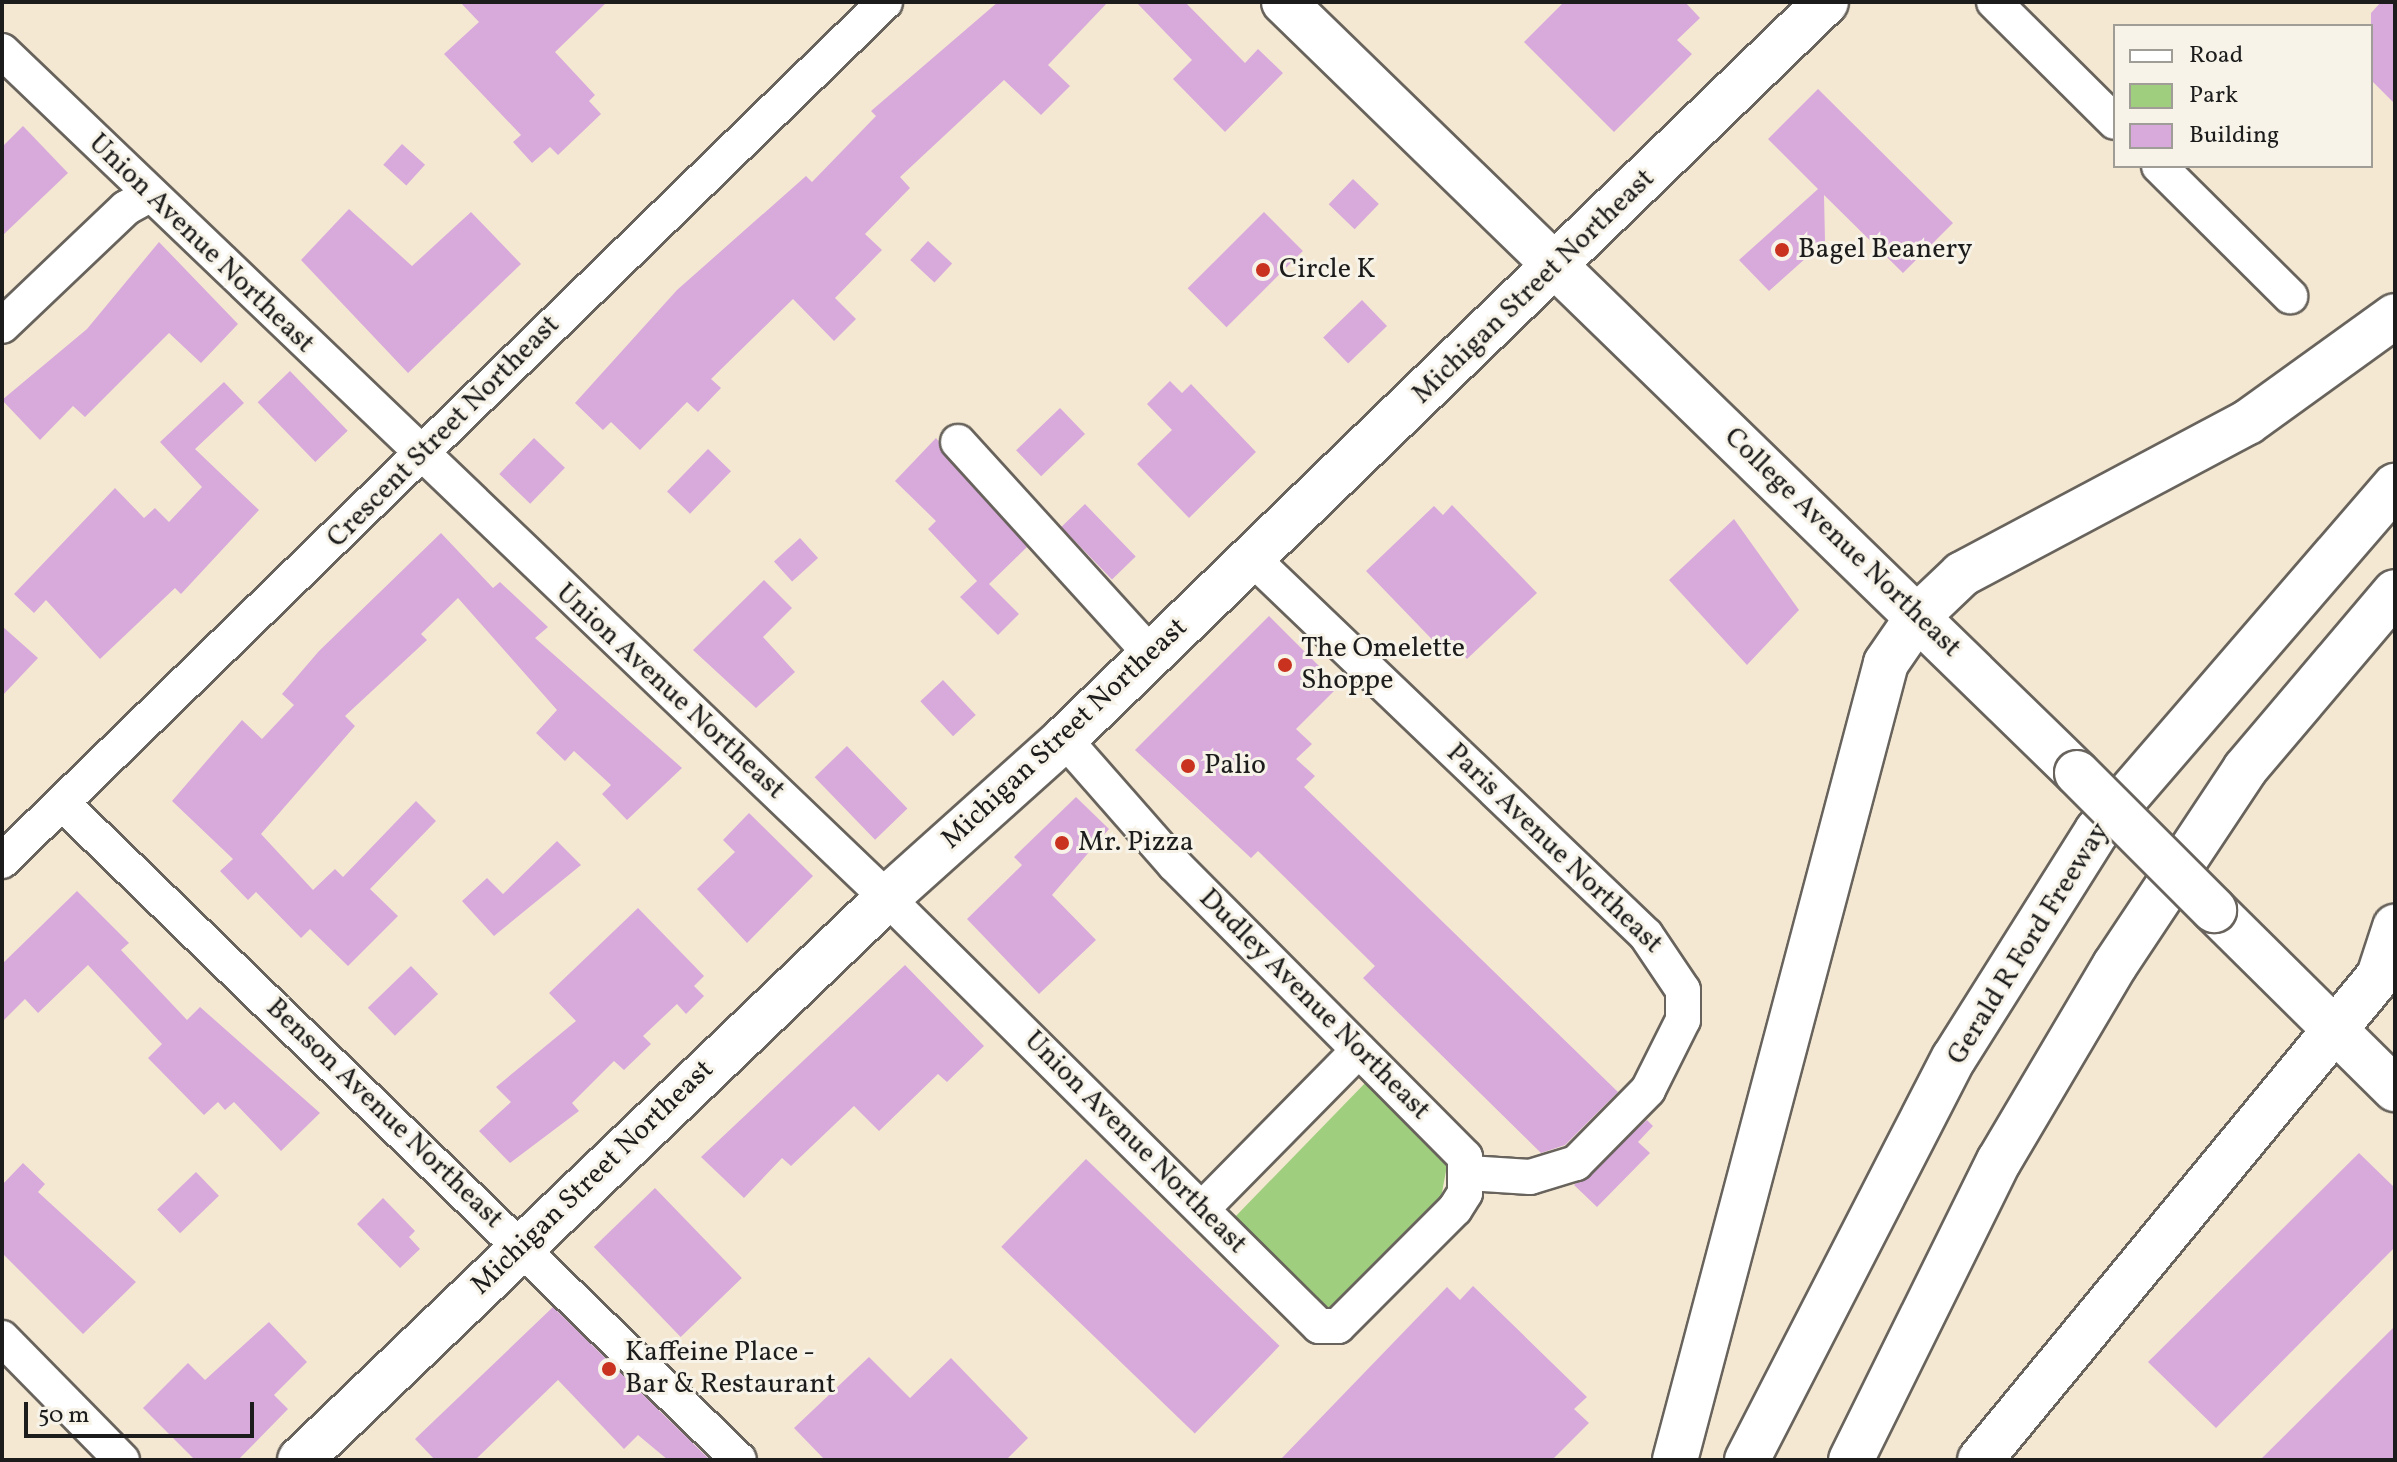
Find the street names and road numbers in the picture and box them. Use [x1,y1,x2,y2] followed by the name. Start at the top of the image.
[81,127,321,361] street label: Union Avenue Northeast
[1406,162,1662,412] street label: Michigan Street Northeast
[321,309,567,555] street label: Crescent Street Northeast
[1717,421,1967,665] street label: College Avenue Northeast
[548,577,792,807] street label: Union Avenue Northeast
[935,611,1195,857] street label: Michigan Street Northeast
[1439,737,1669,961] street label: Paris Avenue Northeast
[1941,817,2117,1071] street label: Gerald R Ford Freeway
[1191,882,1437,1128] street label: Dudley Avenue Northeast
[258,992,510,1236] street label: Benson Avenue Northeast
[1017,1025,1253,1261] street label: Union Avenue Northeast
[465,1053,721,1303] street label: Michigan Street Northeast

